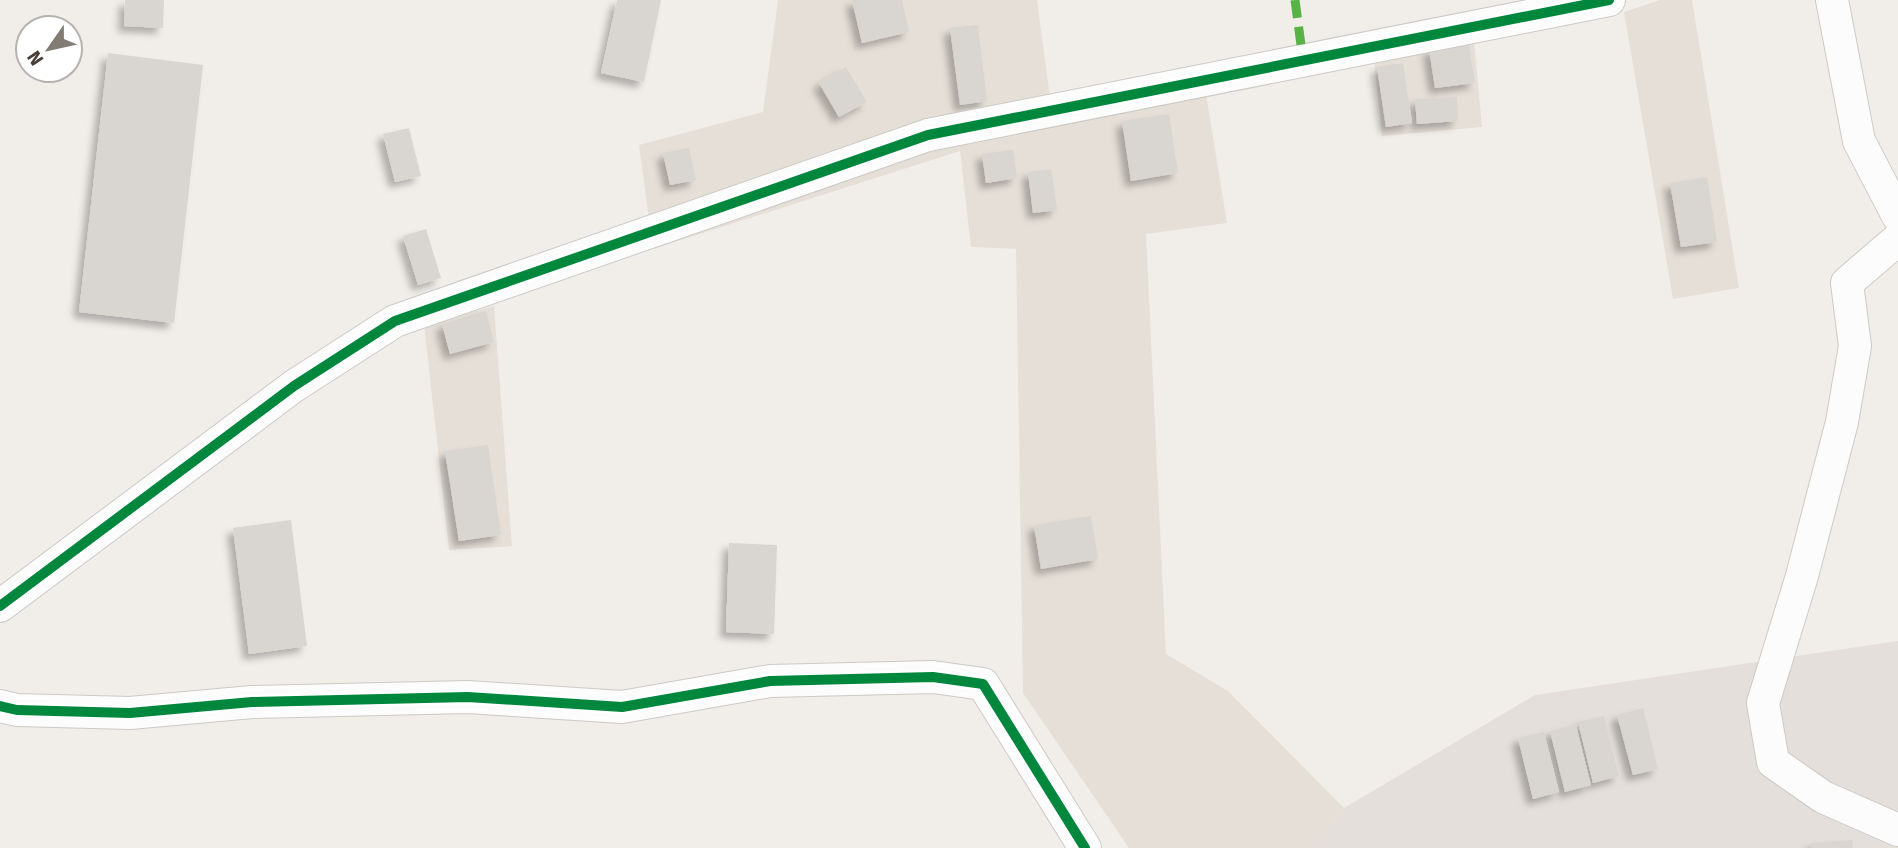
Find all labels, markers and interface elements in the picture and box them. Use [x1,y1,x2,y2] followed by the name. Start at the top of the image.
[14,14,84,84] north arrow
[22,47,48,70] text: N

